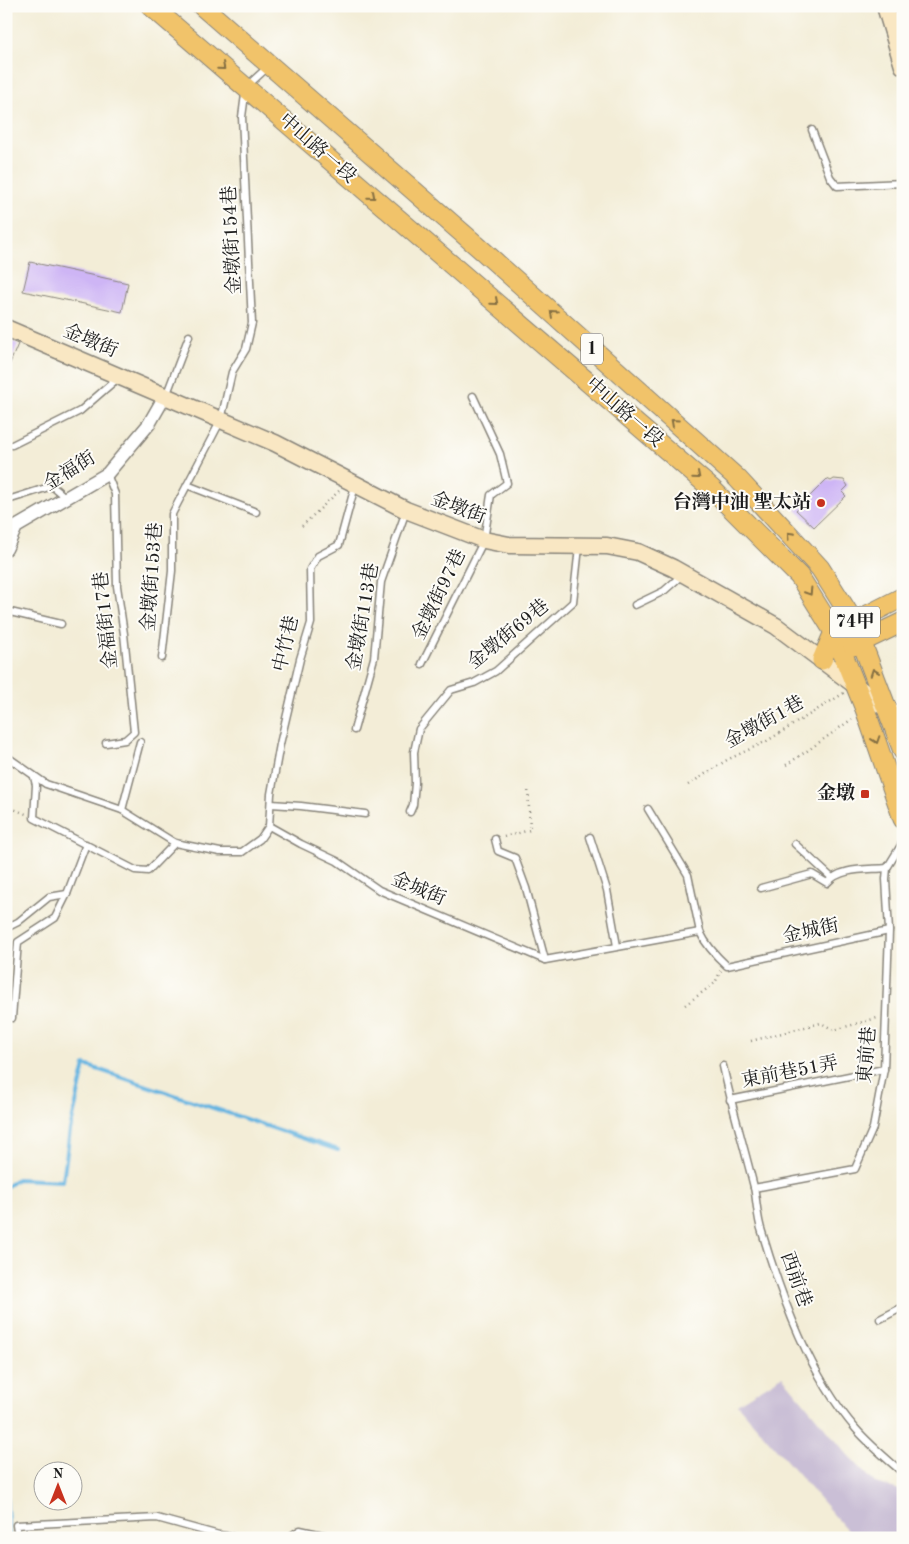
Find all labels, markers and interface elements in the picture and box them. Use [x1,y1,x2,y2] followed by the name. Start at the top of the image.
[216,61,225,70] one-way arrow
[275,109,360,187] street label: 中山路一段
[218,185,245,295] street label: 金墩街154巷
[366,190,375,199] one-way arrow
[489,296,498,305] one-way arrow
[549,310,558,319] one-way arrow
[60,319,121,362] street label: 金墩街
[581,334,603,364] road number: 1
[582,373,667,451] street label: 中山路一段
[670,418,679,427] one-way arrow
[39,446,99,495] street label: 金福街
[691,470,700,479] one-way arrow
[428,487,489,528] street label: 金墩街
[673,491,811,513] place label: 台灣中油 聖太站
[815,497,827,509] marker: 台灣中油 聖太站
[137,522,166,632] street label: 金墩街153巷
[787,532,796,541] one-way arrow
[407,545,470,643] street label: 金墩街97巷
[342,561,383,672] street label: 金墩街113巷
[89,570,122,670] street label: 金福街17巷
[803,587,813,596] one-way arrow
[463,594,553,673] street label: 金墩街69巷
[830,606,880,638] road number: 74甲
[269,614,303,674] street label: 中竹巷
[870,668,880,677] one-way arrow
[721,691,808,752] street label: 金墩街1巷
[870,735,880,744] one-way arrow
[817,782,855,804] place label: 金墩
[859,788,871,800] marker: 金墩
[388,867,449,910] street label: 金城街
[781,914,841,947] street label: 金城街
[853,1026,880,1084] street label: 東前巷
[739,1051,840,1092] street label: 東前巷51弄
[776,1249,816,1310] street label: 西前巷
[32,1462,82,1512] north arrow
[53,1467,64,1481] text: N

